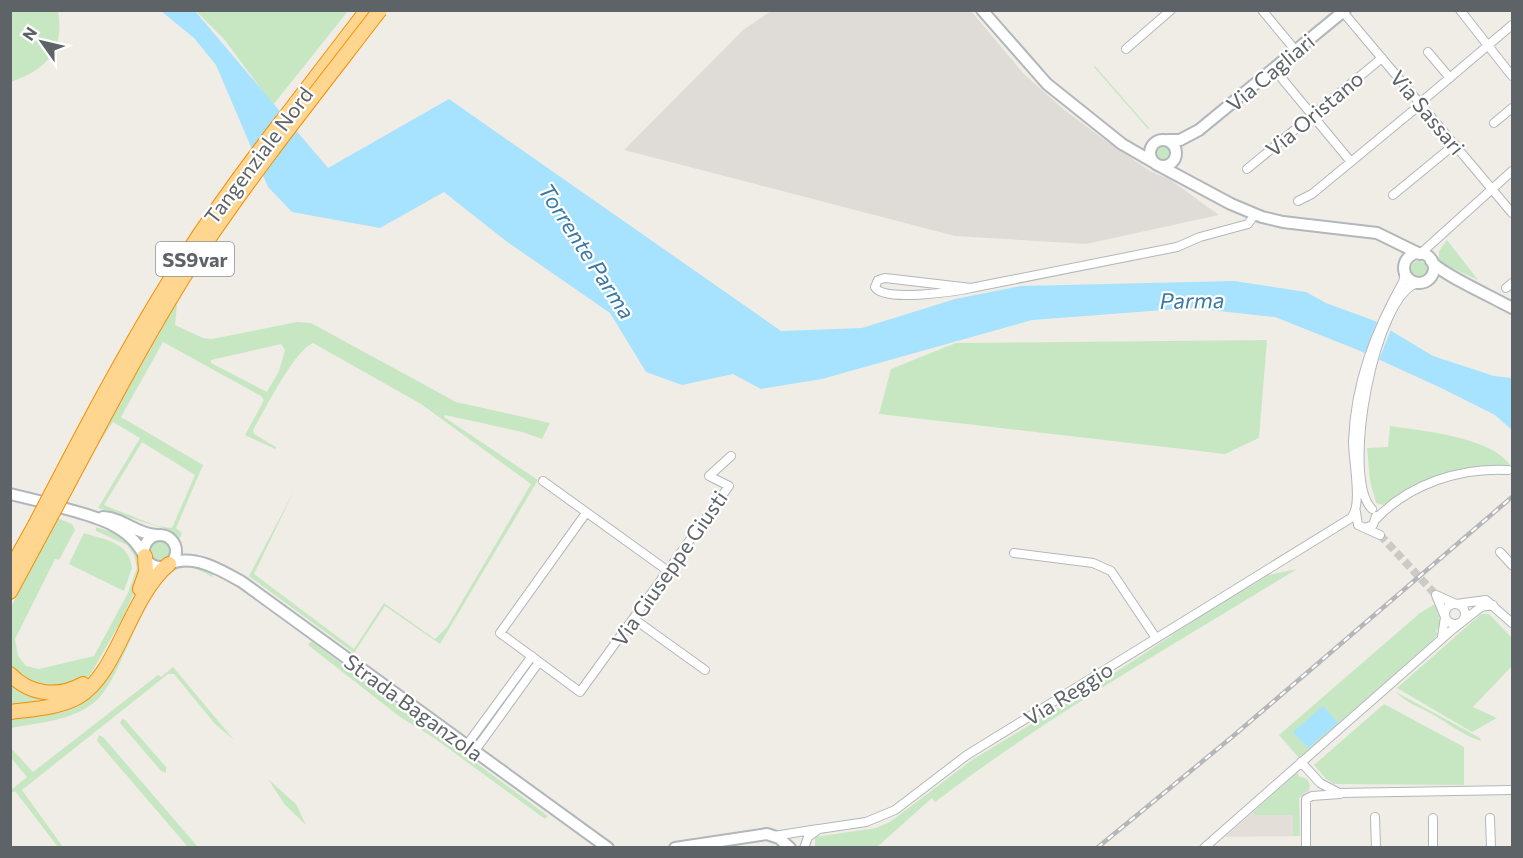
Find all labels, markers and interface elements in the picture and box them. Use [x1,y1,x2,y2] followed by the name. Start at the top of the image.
[12,12,72,72] north arrow
[18,23,40,44] text: N
[1221,28,1319,116] street label: Via Cagliari
[1260,65,1368,161] street label: Via Oristano
[1386,65,1470,159] street label: Via Sassari
[198,82,318,228] street label: Tangenziale Nord
[533,178,641,324] water label: Torrente Parma
[156,242,234,276] road number: SS9var
[1159,286,1225,314] water label: Parma
[606,485,732,651] street label: Via Giuseppe Giusti
[340,648,488,766] street label: Strada Baganzola
[1019,656,1117,730] street label: Via Reggio

